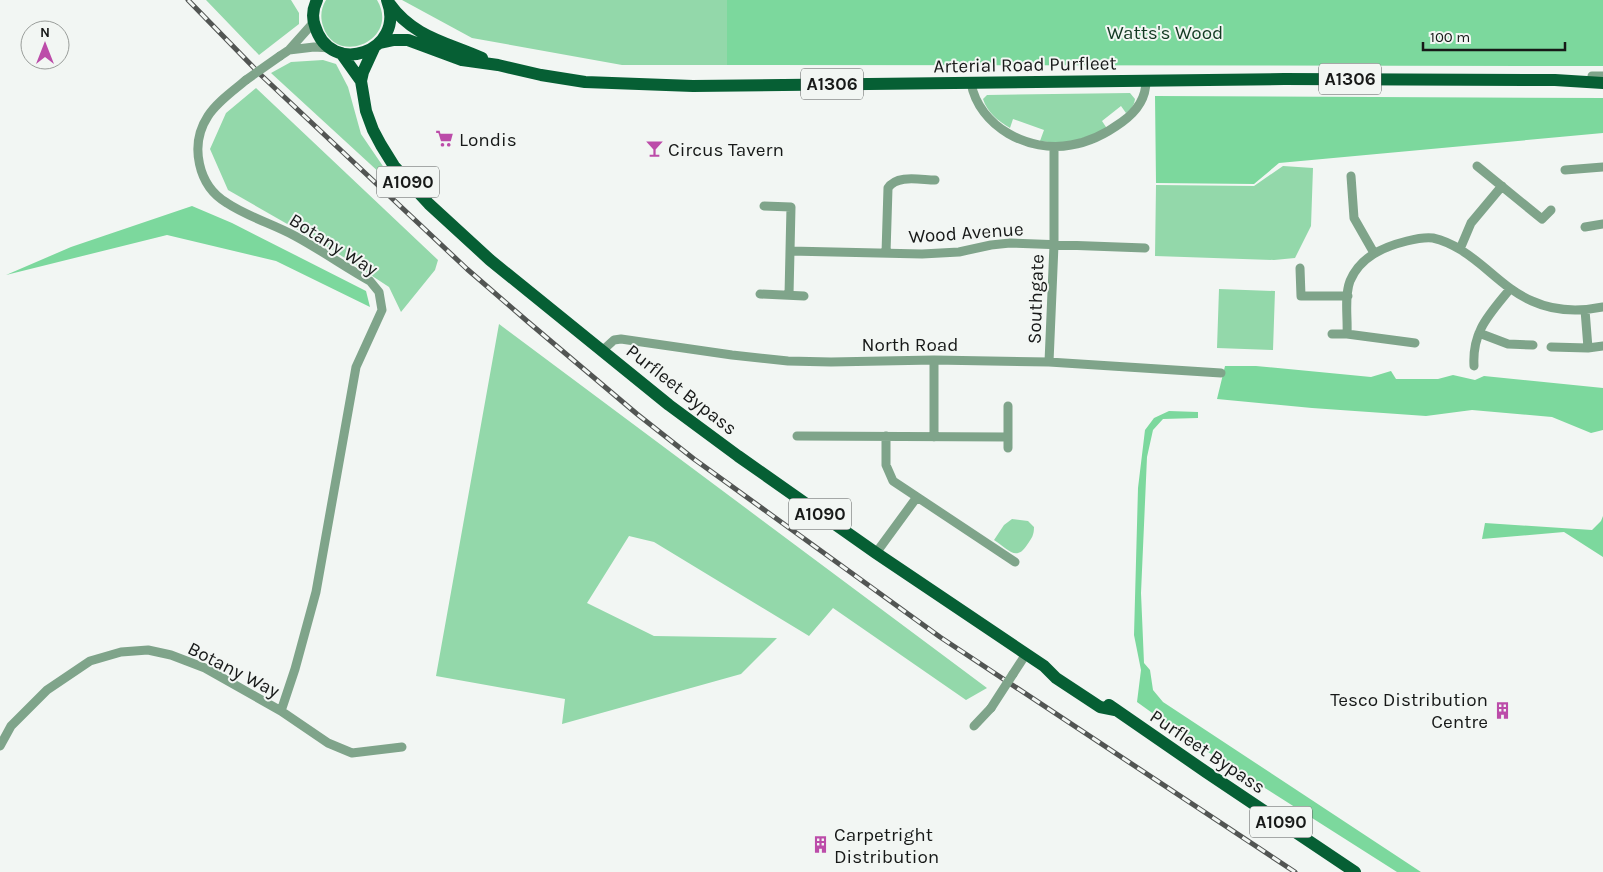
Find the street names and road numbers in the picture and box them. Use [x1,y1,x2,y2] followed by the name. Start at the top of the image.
[933,52,1117,78] street label: Arterial Road Purfleet
[1319,64,1381,95] road number: A1306
[801,68,863,100] road number: A1306
[377,166,439,198] road number: A1090
[285,209,382,281] street label: Botany Way
[908,218,1024,248] street label: Wood Avenue
[1023,254,1049,344] street label: Southgate
[861,334,959,356] street label: North Road
[622,340,741,440] street label: Purfleet Bypass
[789,498,851,530] road number: A1090
[184,637,283,703] street label: Botany Way
[1146,705,1269,798] street label: Purfleet Bypass
[1250,806,1312,838] road number: A1090

